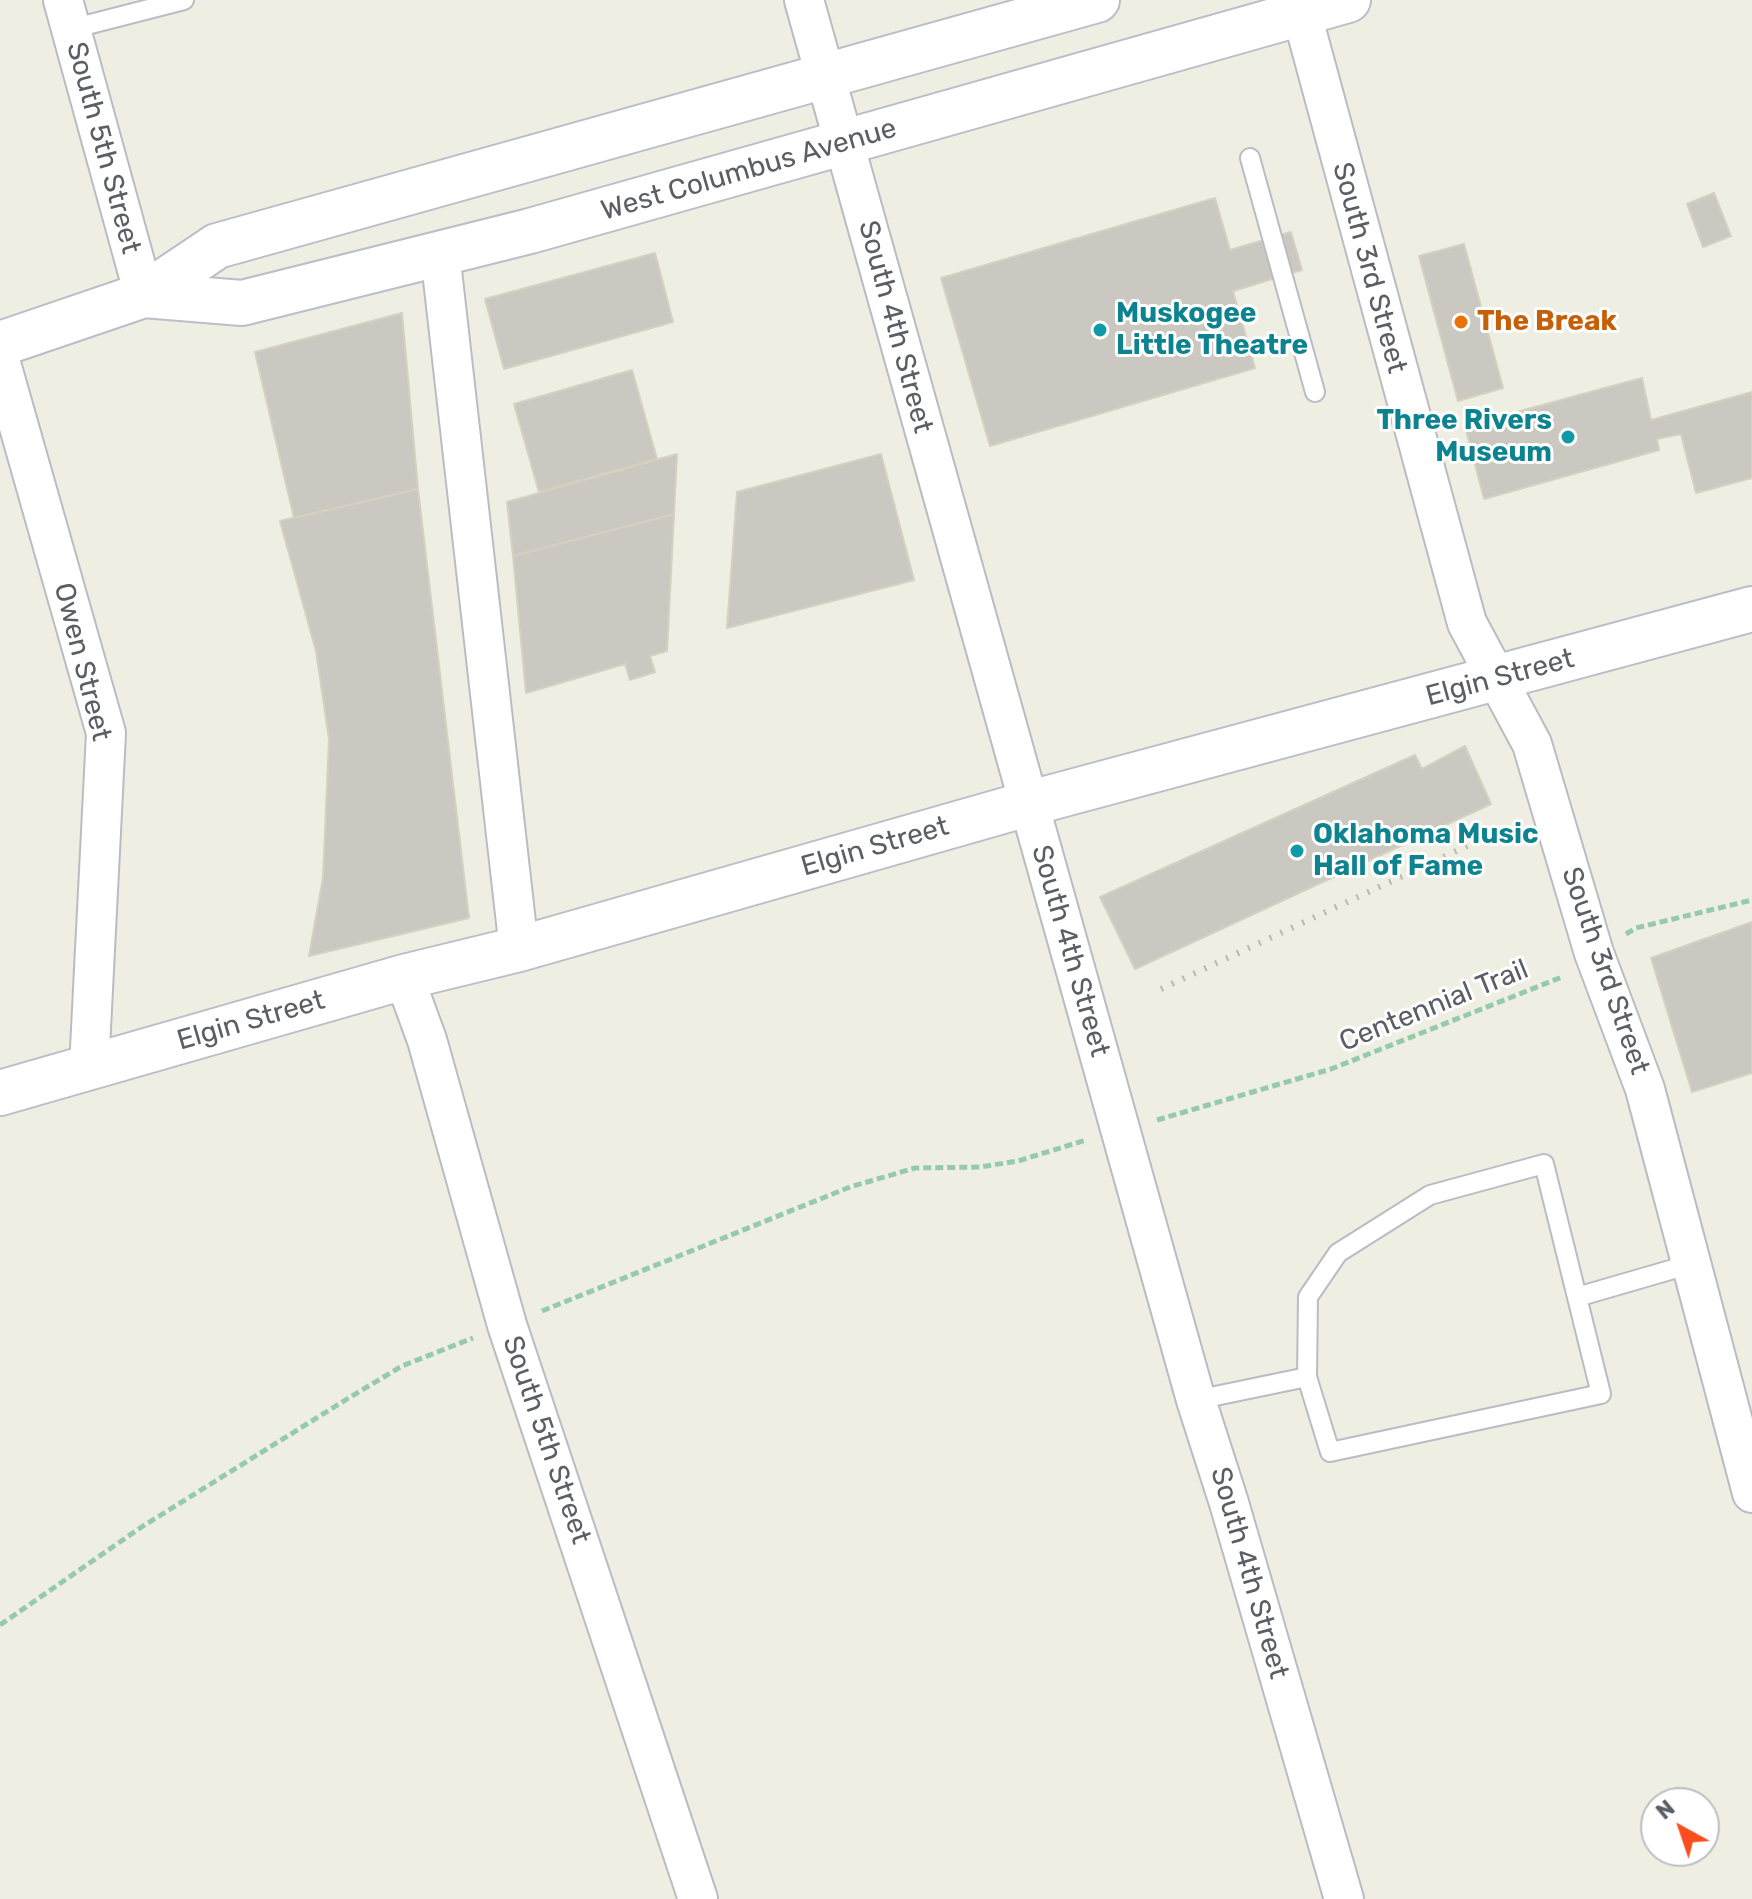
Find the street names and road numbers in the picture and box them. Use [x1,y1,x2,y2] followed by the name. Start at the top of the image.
[59,39,147,257] street label: South 5th Street
[597,112,901,228] street label: West Columbus Avenue
[1325,159,1413,377] street label: South 3rd Street
[851,217,939,437] street label: South 4th Street
[46,580,118,744] street label: Owen Street
[1422,642,1578,714] street label: Elgin Street
[797,810,953,884] street label: Elgin Street
[1024,841,1116,1061] street label: South 4th Street
[1554,863,1656,1079] street label: South 3rd Street
[1335,953,1533,1059] street label: Centennial Trail
[173,984,329,1058] street label: Elgin Street
[495,1332,597,1548] street label: South 5th Street
[1203,1463,1295,1683] street label: South 4th Street

